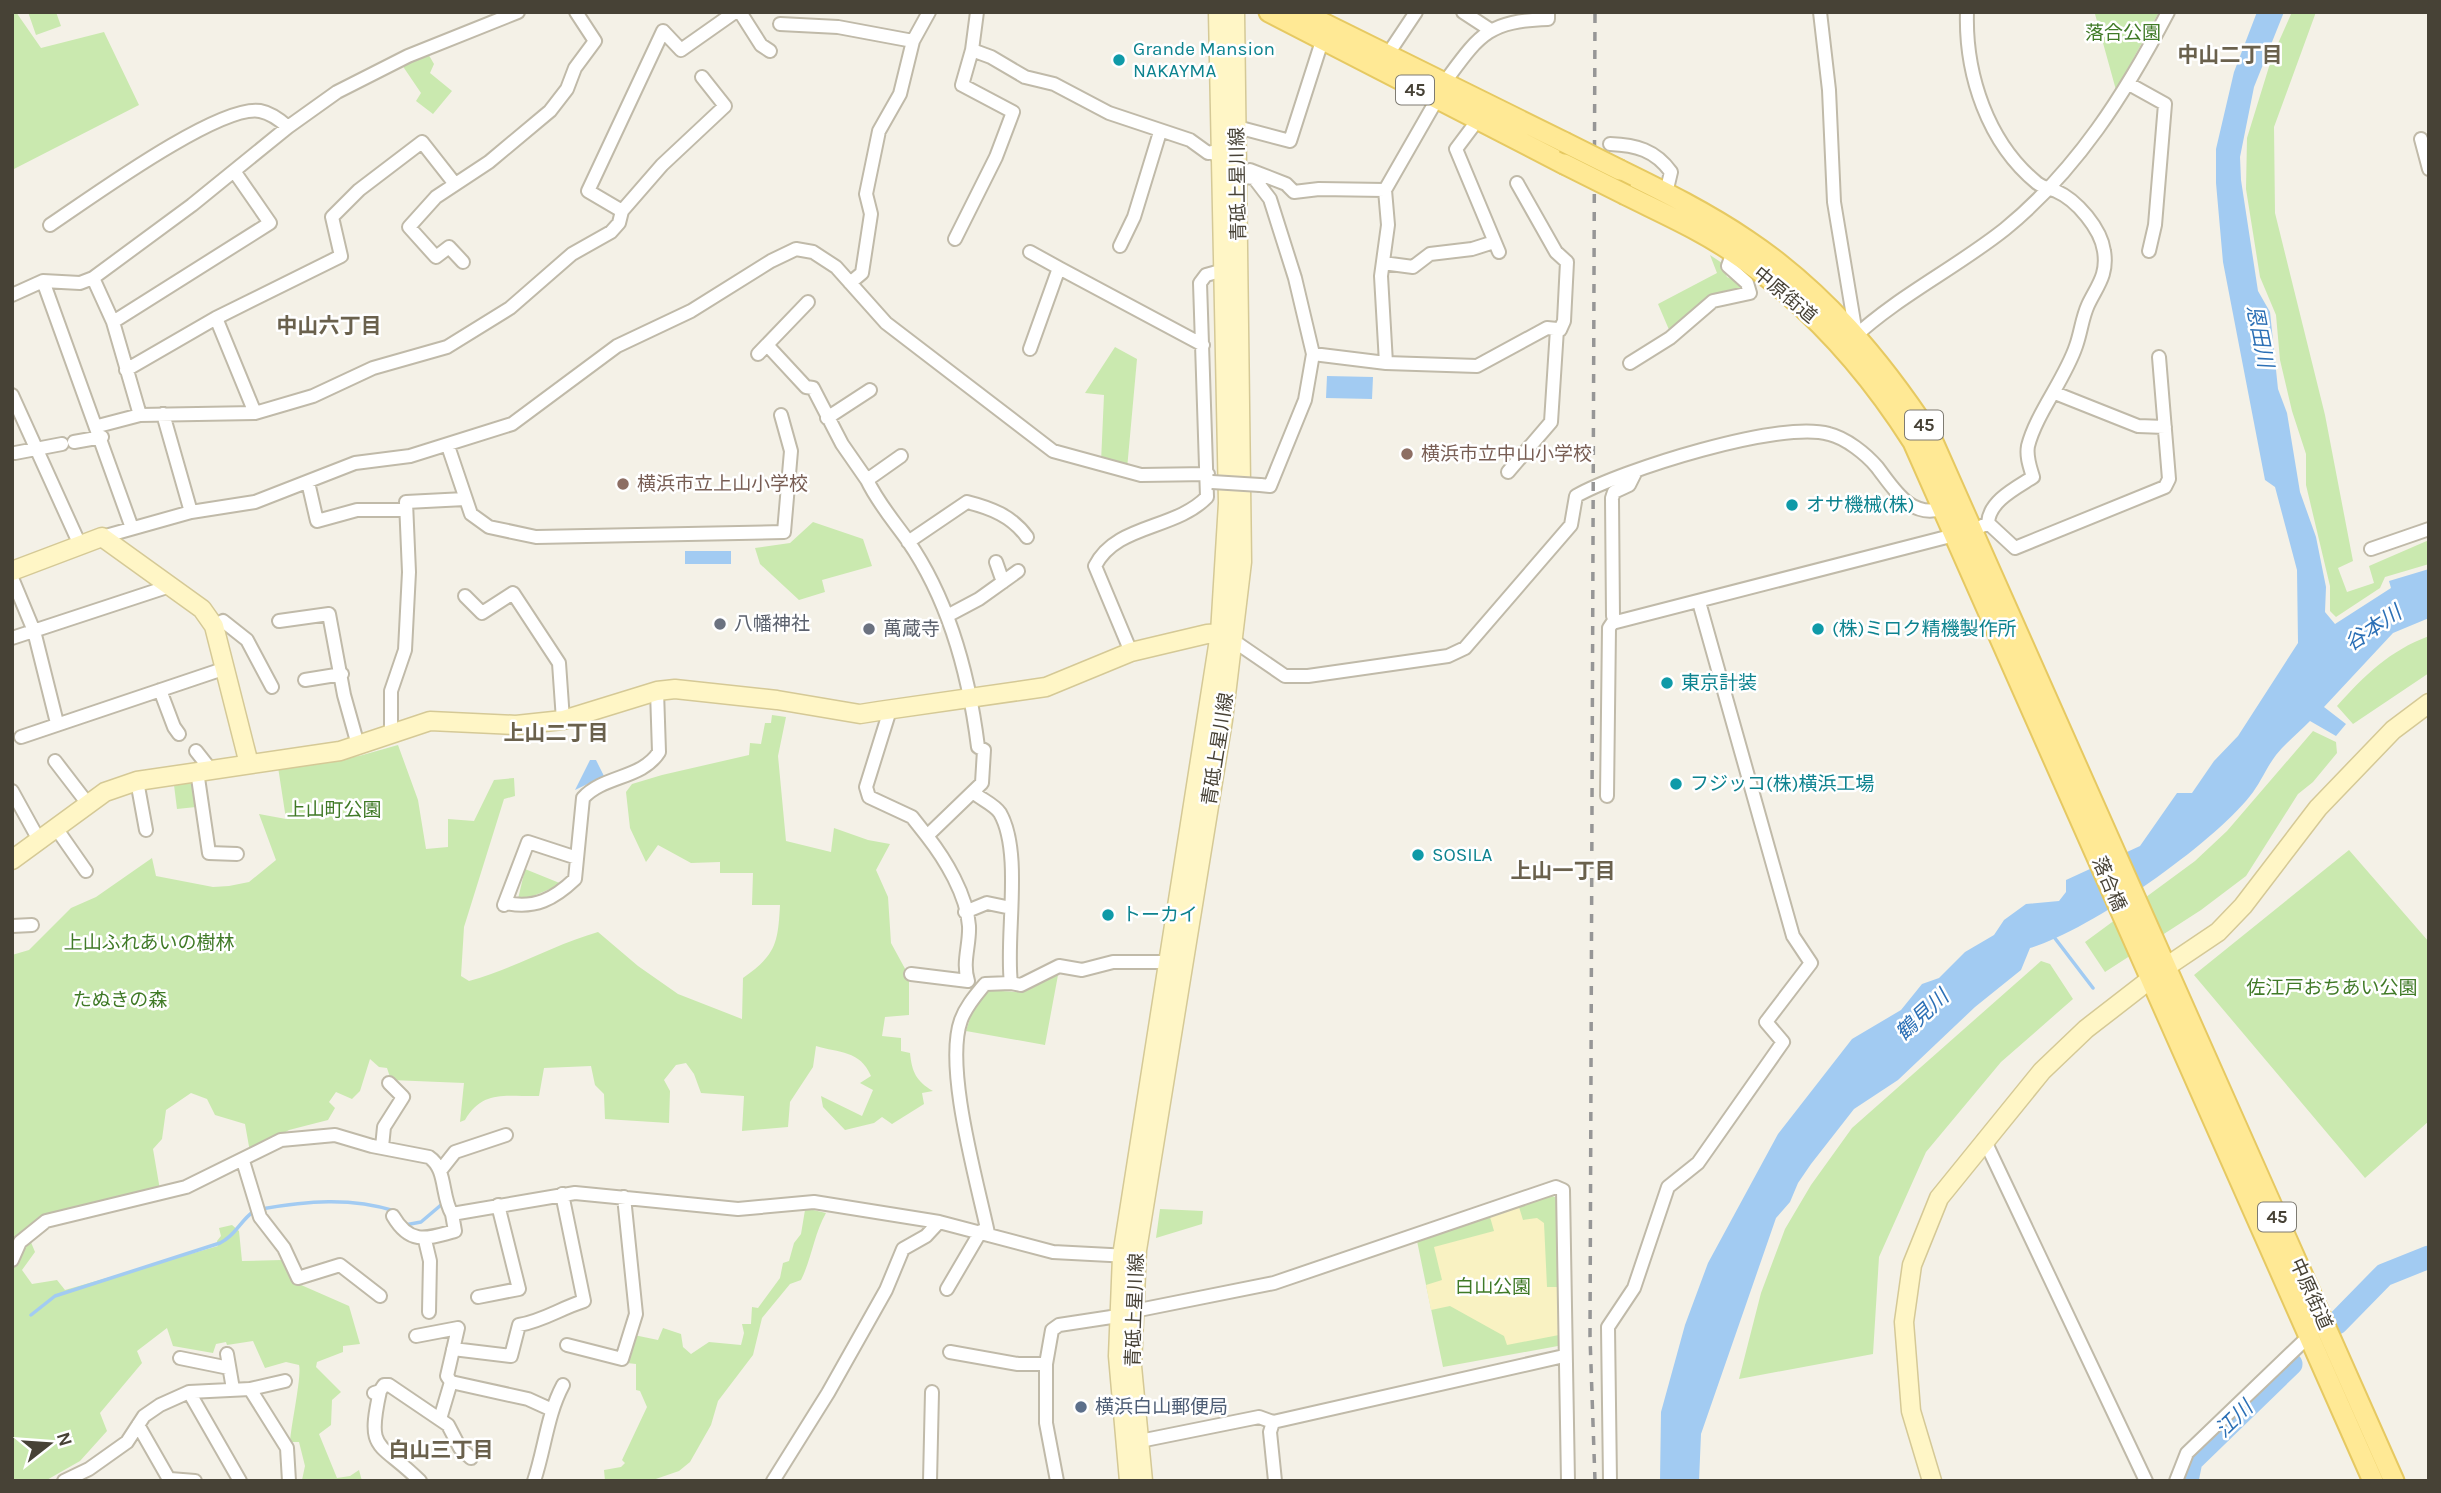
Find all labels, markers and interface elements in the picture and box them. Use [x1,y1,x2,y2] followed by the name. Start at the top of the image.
[2085,22,2161,44] park label: 落合公園
[1133,38,1275,82] place label: Grande Mansion NAKAYMA
[2178,43,2283,67] district label: 中山二丁目
[1111,52,1127,68] marker: Grande Mansion NAKAYMA
[1396,76,1434,104] road number: 45
[1226,127,1250,241] street label: 青砥上星川線
[1749,262,1821,328] street label: 中原街道
[2242,303,2278,371] water label: 恩田川
[277,314,382,338] district label: 中山六丁目
[1905,410,1943,440] road number: 45
[1421,443,1592,465] place label: 横浜市立中山小学校
[1399,446,1415,462] marker: 横浜市立中山小学校
[637,473,808,495] place label: 横浜市立上山小学校
[615,476,631,492] marker: 横浜市立上山小学校
[1806,494,1915,516] place label: オサ機械(株)
[1784,497,1800,513] marker: オサ機械(株)
[2340,599,2407,656] water label: 谷本川
[734,613,810,635] place label: 八幡神社
[712,616,728,632] marker: 八幡神社
[883,618,940,640] place label: 萬蔵寺
[1832,618,2017,640] place label: (株)ミロク精機製作所
[861,621,877,637] marker: 萬蔵寺
[1810,621,1826,637] marker: (株)ミロク精機製作所
[1681,672,1757,694] place label: 東京計装
[1659,675,1675,691] marker: 東京計装
[1198,691,1238,807] street label: 青砥上星川線
[504,721,609,745] district label: 上山二丁目
[1690,773,1875,795] place label: フジッコ(株)横浜工場
[1668,776,1684,792] marker: フジッコ(株)横浜工場
[286,799,382,821] park label: 上山町公園
[1432,844,1492,866] place label: SOSILA
[1410,847,1426,863] marker: SOSILA
[2088,853,2130,915] street label: 落合橋
[1511,859,1616,883] district label: 上山一丁目
[1122,904,1198,926] place label: トーカイ
[1100,907,1116,923] marker: トーカイ
[63,932,235,954] park label: 上山ふれあいの樹林
[2246,977,2418,999] park label: 佐江戸おちあい公園
[1891,983,1955,1045] water label: 鶴見川
[73,989,167,1011] park label: たぬきの森
[2258,1202,2296,1232] road number: 45
[1122,1253,1148,1367] street label: 青砥上星川線
[2285,1255,2337,1333] street label: 中原街道
[1455,1276,1531,1298] park label: 白山公園
[2211,1394,2259,1442] water label: 江川
[1095,1396,1228,1418] place label: 横浜白山郵便局
[1073,1399,1089,1415] marker: 横浜白山郵便局
[14,1409,84,1479] north arrow
[52,1430,77,1449] text: N
[389,1438,494,1462] district label: 白山三丁目

